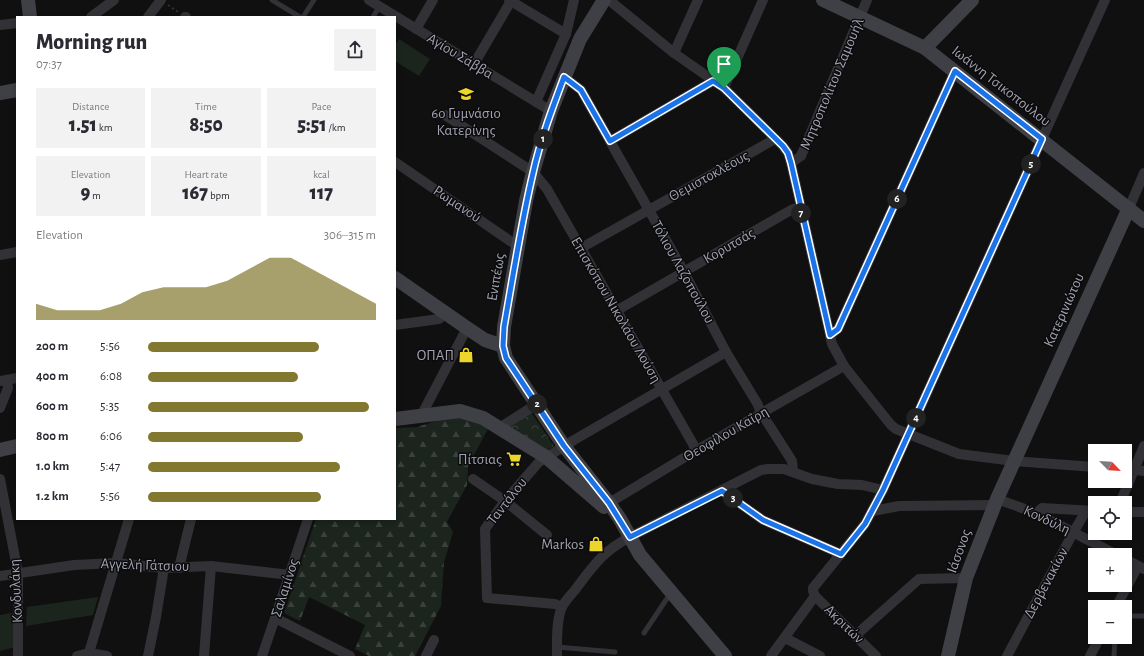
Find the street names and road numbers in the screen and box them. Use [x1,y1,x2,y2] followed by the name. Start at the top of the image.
[797,16,867,152] street label: Μητροπολίτου Σαμουήλ
[424,31,496,82] street label: Αγίου Σάββα
[949,43,1053,129] street label: Ιωάννη Τσικοπούλου
[666,148,752,204] street label: Θεμιστοκλέους
[430,183,484,225] street label: Ρωμανού
[649,218,717,326] street label: Τόλιου Λαζοπούλου
[701,225,758,267] street label: Κορυτσάς
[568,235,664,385] street label: Επισκόπου Νικολάου Λούση
[484,252,508,302] street label: Ενιπέως
[1041,271,1087,349] street label: Κατερινιώτου
[681,404,771,464] street label: Θεοφίλου Καΐρη
[484,475,530,527] street label: Ταντάλου
[1021,503,1073,537] street label: Κονδύλη
[944,527,974,575] street label: Ιάσονος
[1021,545,1071,621] street label: Δερβενακίων
[100,556,190,574] street label: Αγγελή Γάτσιου
[269,557,302,619] street label: Σαλαμίνος
[7,559,25,623] street label: Κονδυλάκη
[821,602,867,646] street label: Ακριτών

